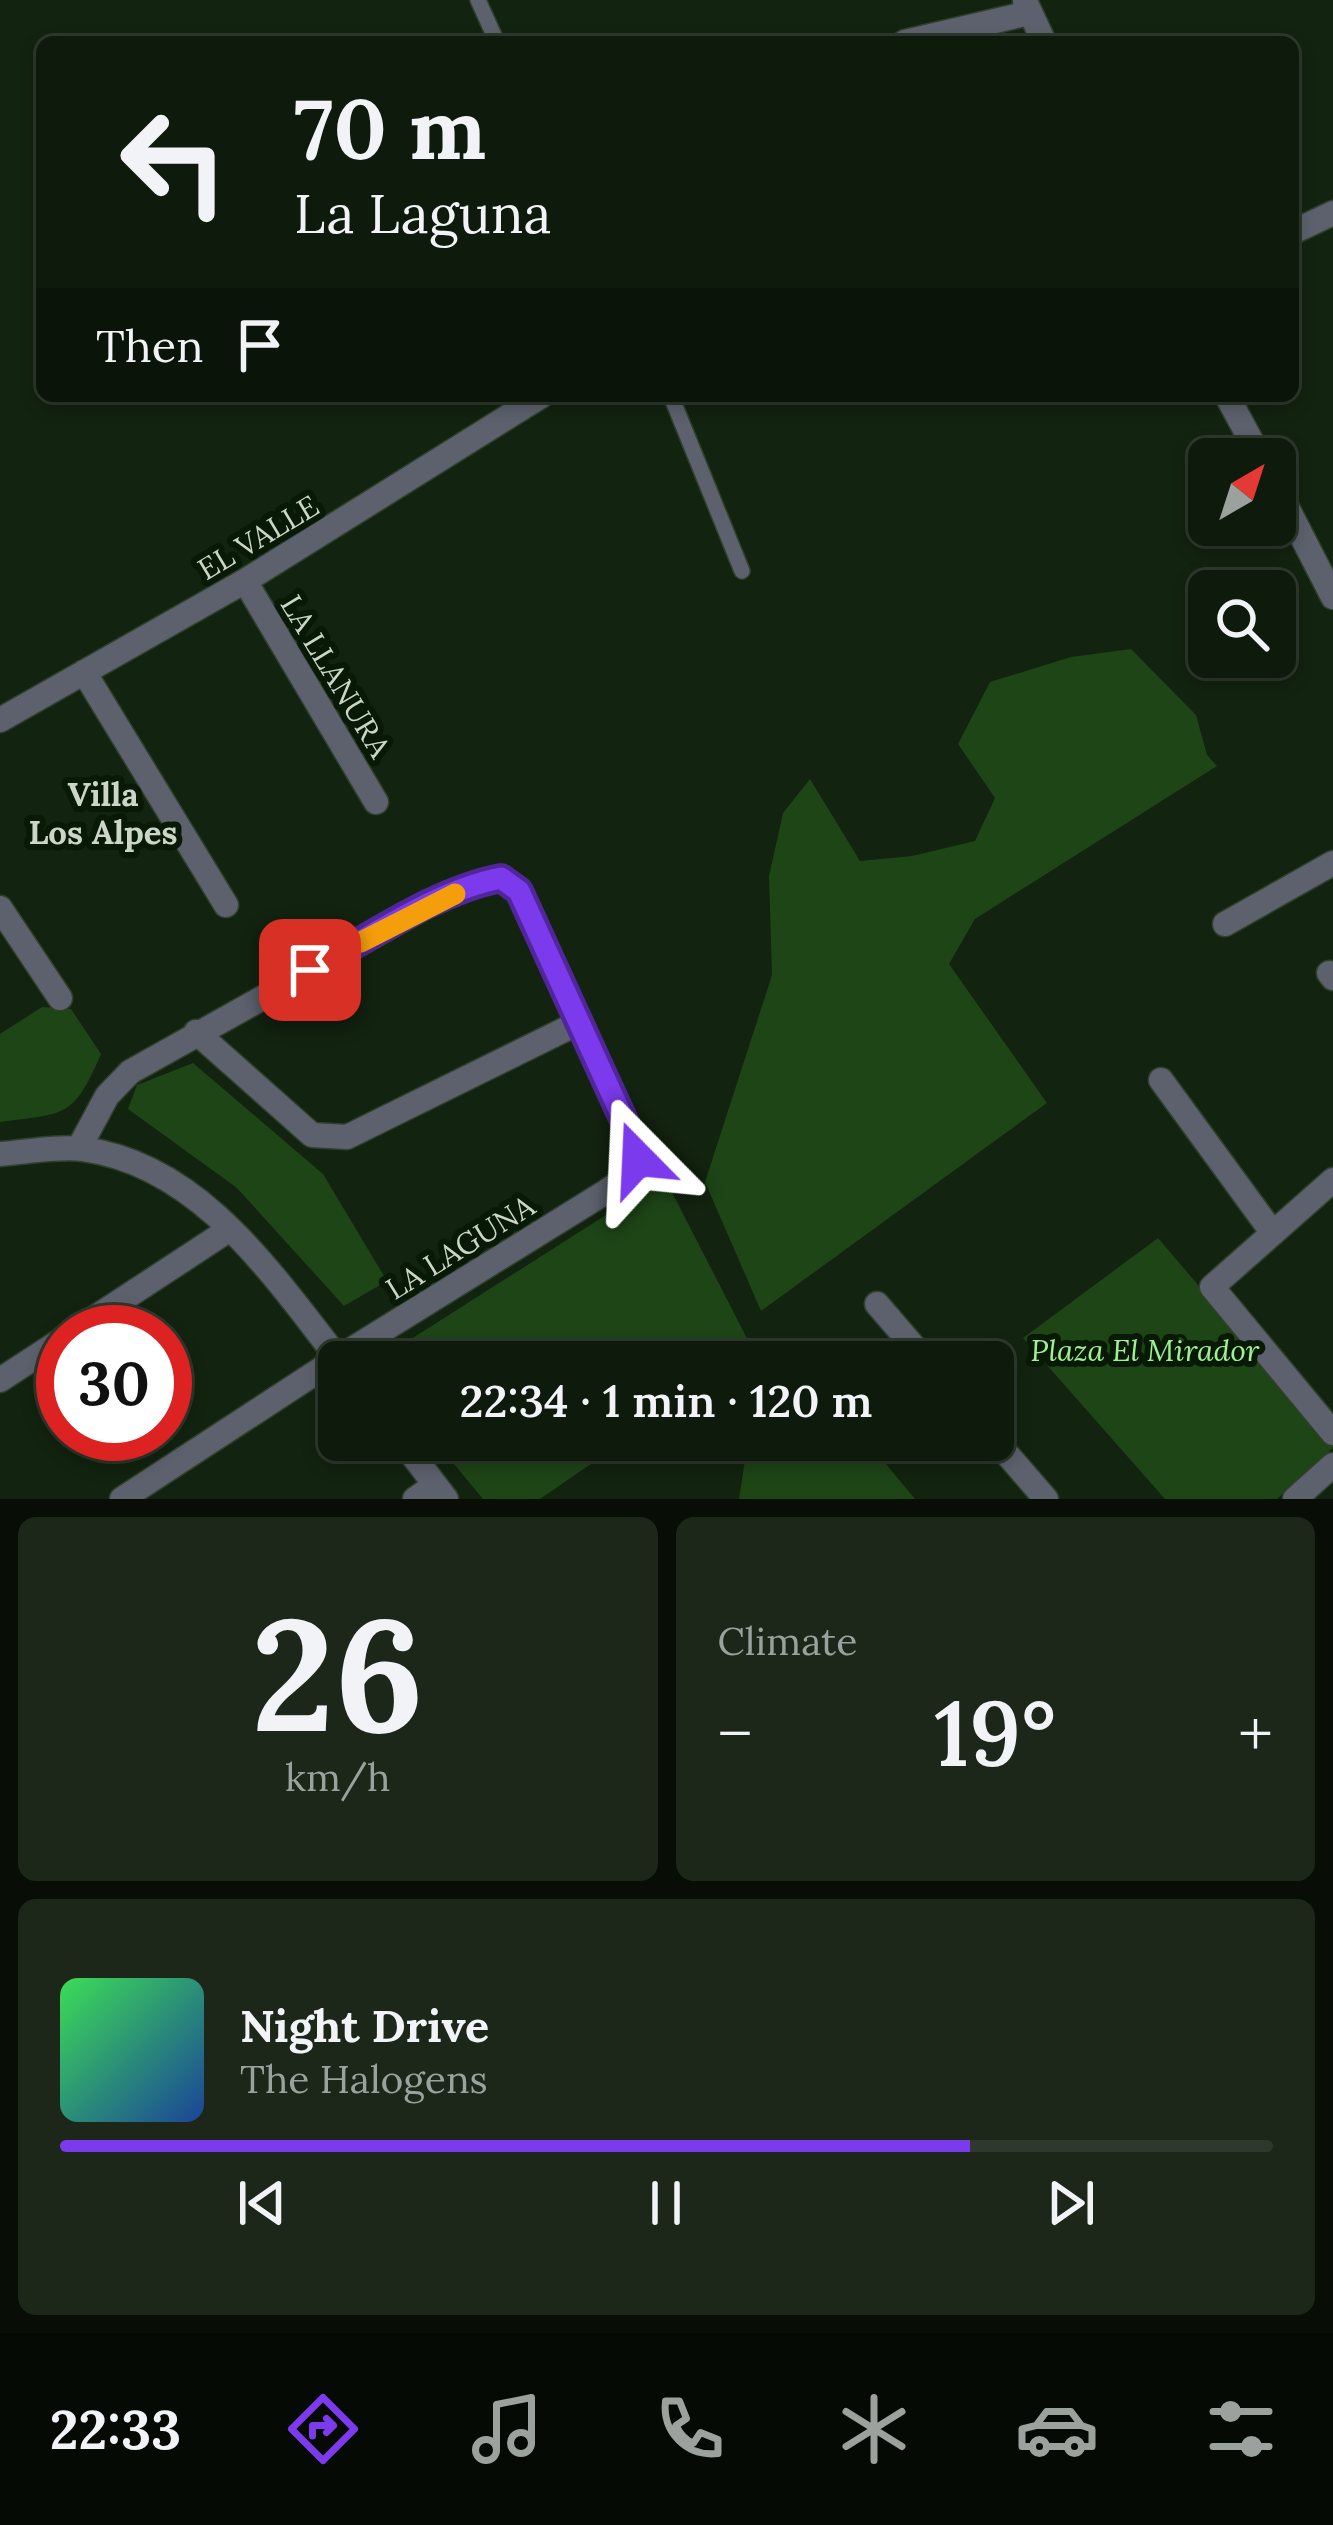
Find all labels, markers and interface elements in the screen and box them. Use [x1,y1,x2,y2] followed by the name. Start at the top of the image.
[294,74,486,182] text: 70 m
[96,84,252,240] icon: left
[294,179,551,248] text: La Laguna
[227,312,293,378] icon: arrive
[96,317,203,374] text: Then
[1188,438,1296,546] north arrow
[1188,438,1296,678] map controls
[191,486,325,588] street label: EL VALLE
[1188,570,1296,678] button: search
[273,588,400,765] street label: LA LLANURA
[28,773,178,853] district label: Villa Los Alpes
[259,919,361,1021] pin
[277,937,343,1003] icon: arrive
[575,1096,701,1222] position arrow
[379,1186,542,1308] street label: LA LAGUNA
[36,1305,192,1461] speed limit sign: 30
[1031,1331,1260,1369] park label: Plaza El Mirador
[459,1372,873,1429] text: 22:34 · 1 min · 120 m
[251,1574,424,1774] text: 26
[718,1616,857,1666] text: Climate
[934,1675,1056,1791] text: 19°
[718,1691,752,1775] text: −
[1238,1691,1273,1775] text: +
[285,1752,390,1802] text: km/h
[240,1997,489,2054] text: Night Drive
[240,2054,488,2104] text: The Halogens
[229,2170,295,2236] icon: previous
[633,2170,699,2236] icon: pause
[1038,2170,1104,2236] icon: next
[281,2387,365,2471] icon: directions
[465,2387,549,2471] icon: music
[648,2387,732,2471] icon: phone
[832,2387,916,2471] icon: climate
[1015,2387,1099,2471] icon: car
[1199,2387,1283,2471] icon: filters
[50,2395,181,2464] text: 22:33

